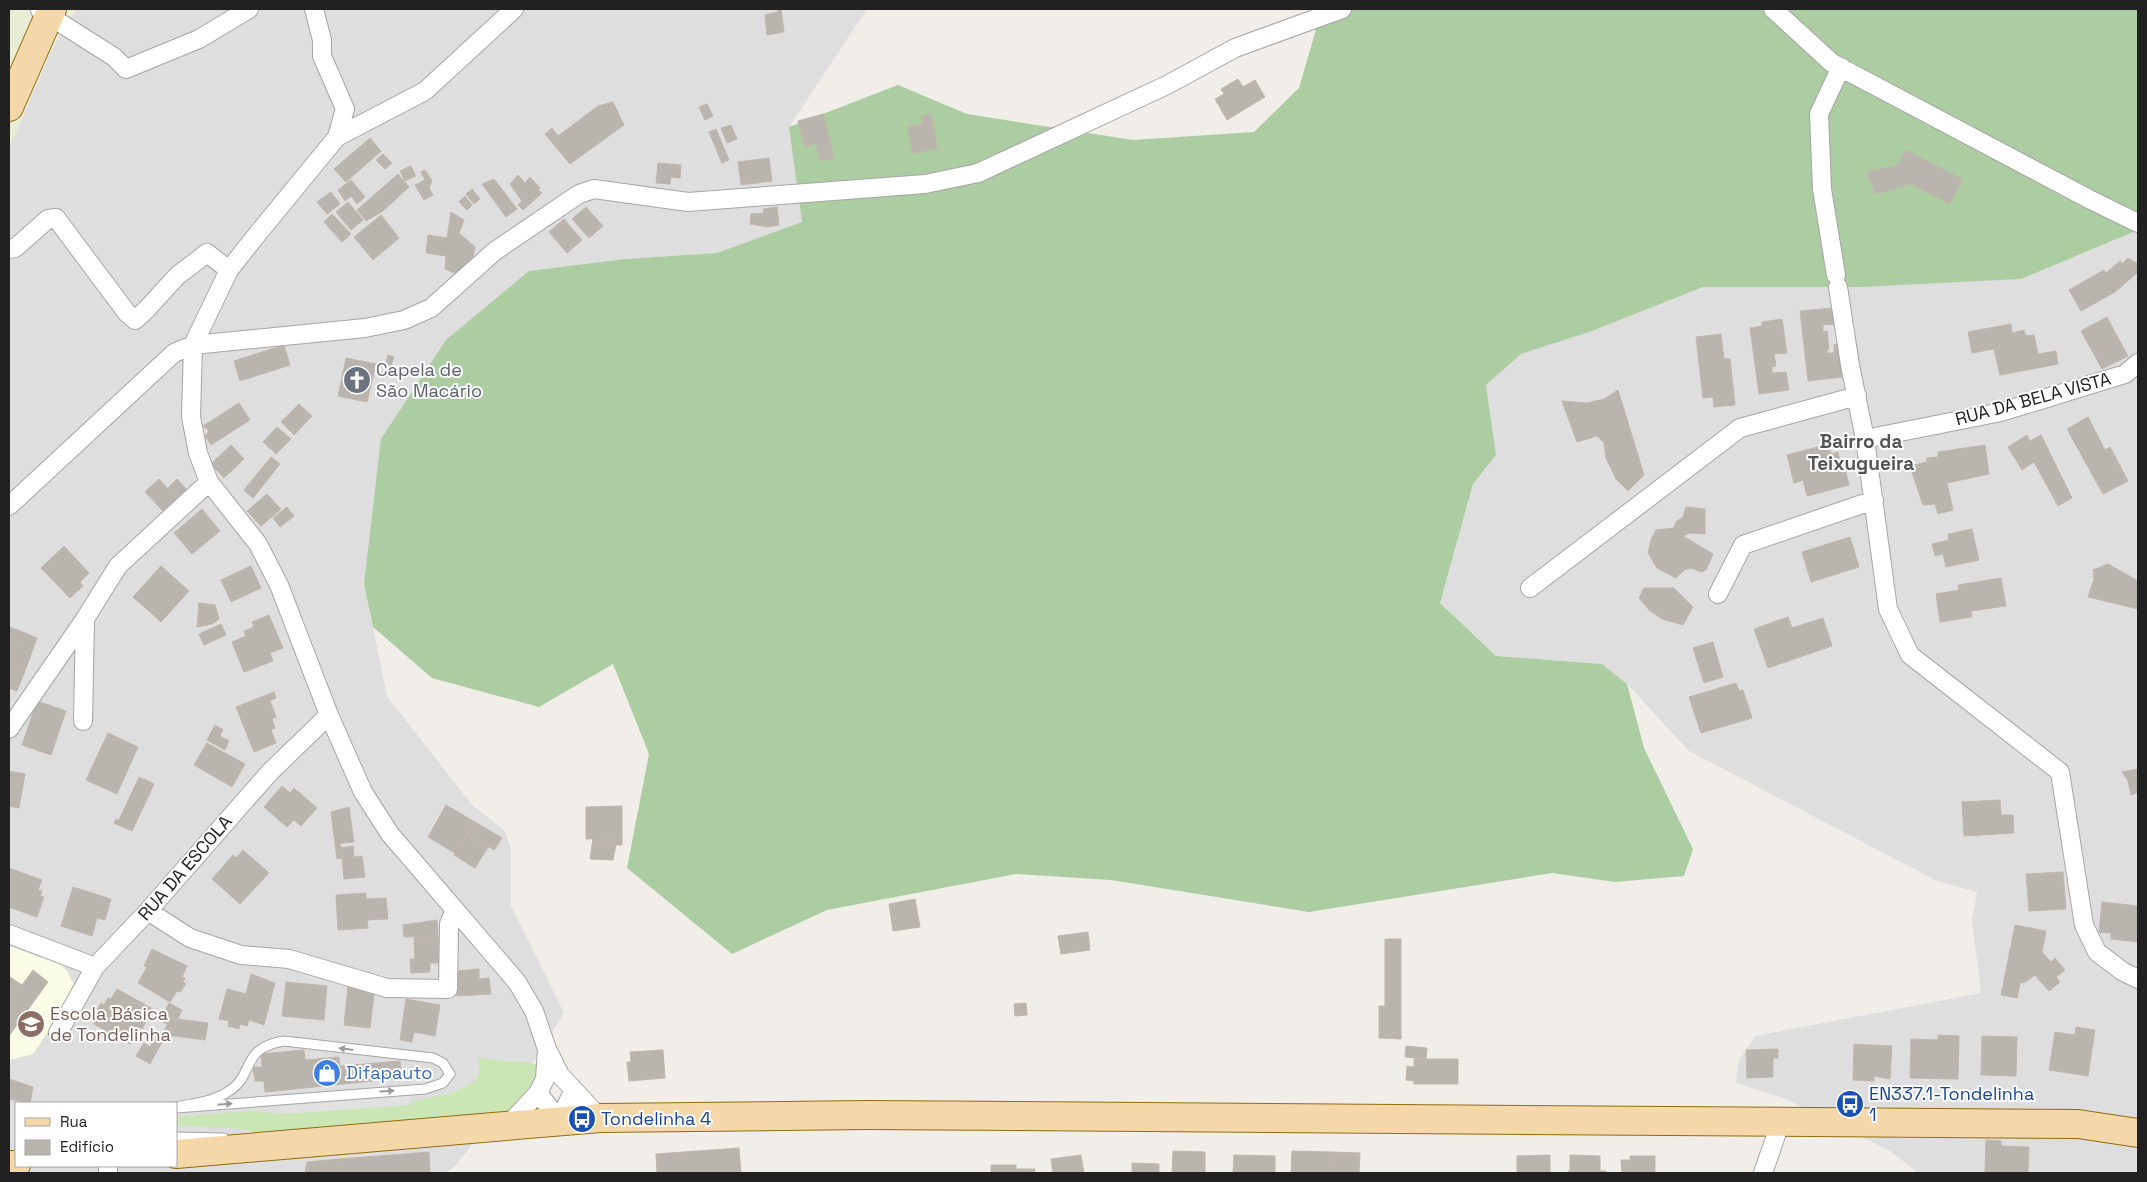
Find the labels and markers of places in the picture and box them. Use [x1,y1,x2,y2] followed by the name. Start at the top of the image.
[376,358,482,402] place label: Capela de São Macário
[342,365,372,395] church icon: Capela de São Macário
[50,1002,171,1046] place label: Escola Básica de Tondelinha
[16,1009,46,1039] school or university icon: Escola Básica de Tondelinha
[312,1058,342,1088] shop icon: Difapauto
[346,1061,432,1084] place label: Difapauto
[1869,1082,2034,1126] place label: EN337.1-Tondelinha 1
[1835,1089,1865,1119] bus stop icon: EN337.1-Tondelinha 1
[567,1104,597,1134] bus stop icon: Tondelinha 4
[601,1107,711,1130] place label: Tondelinha 4

